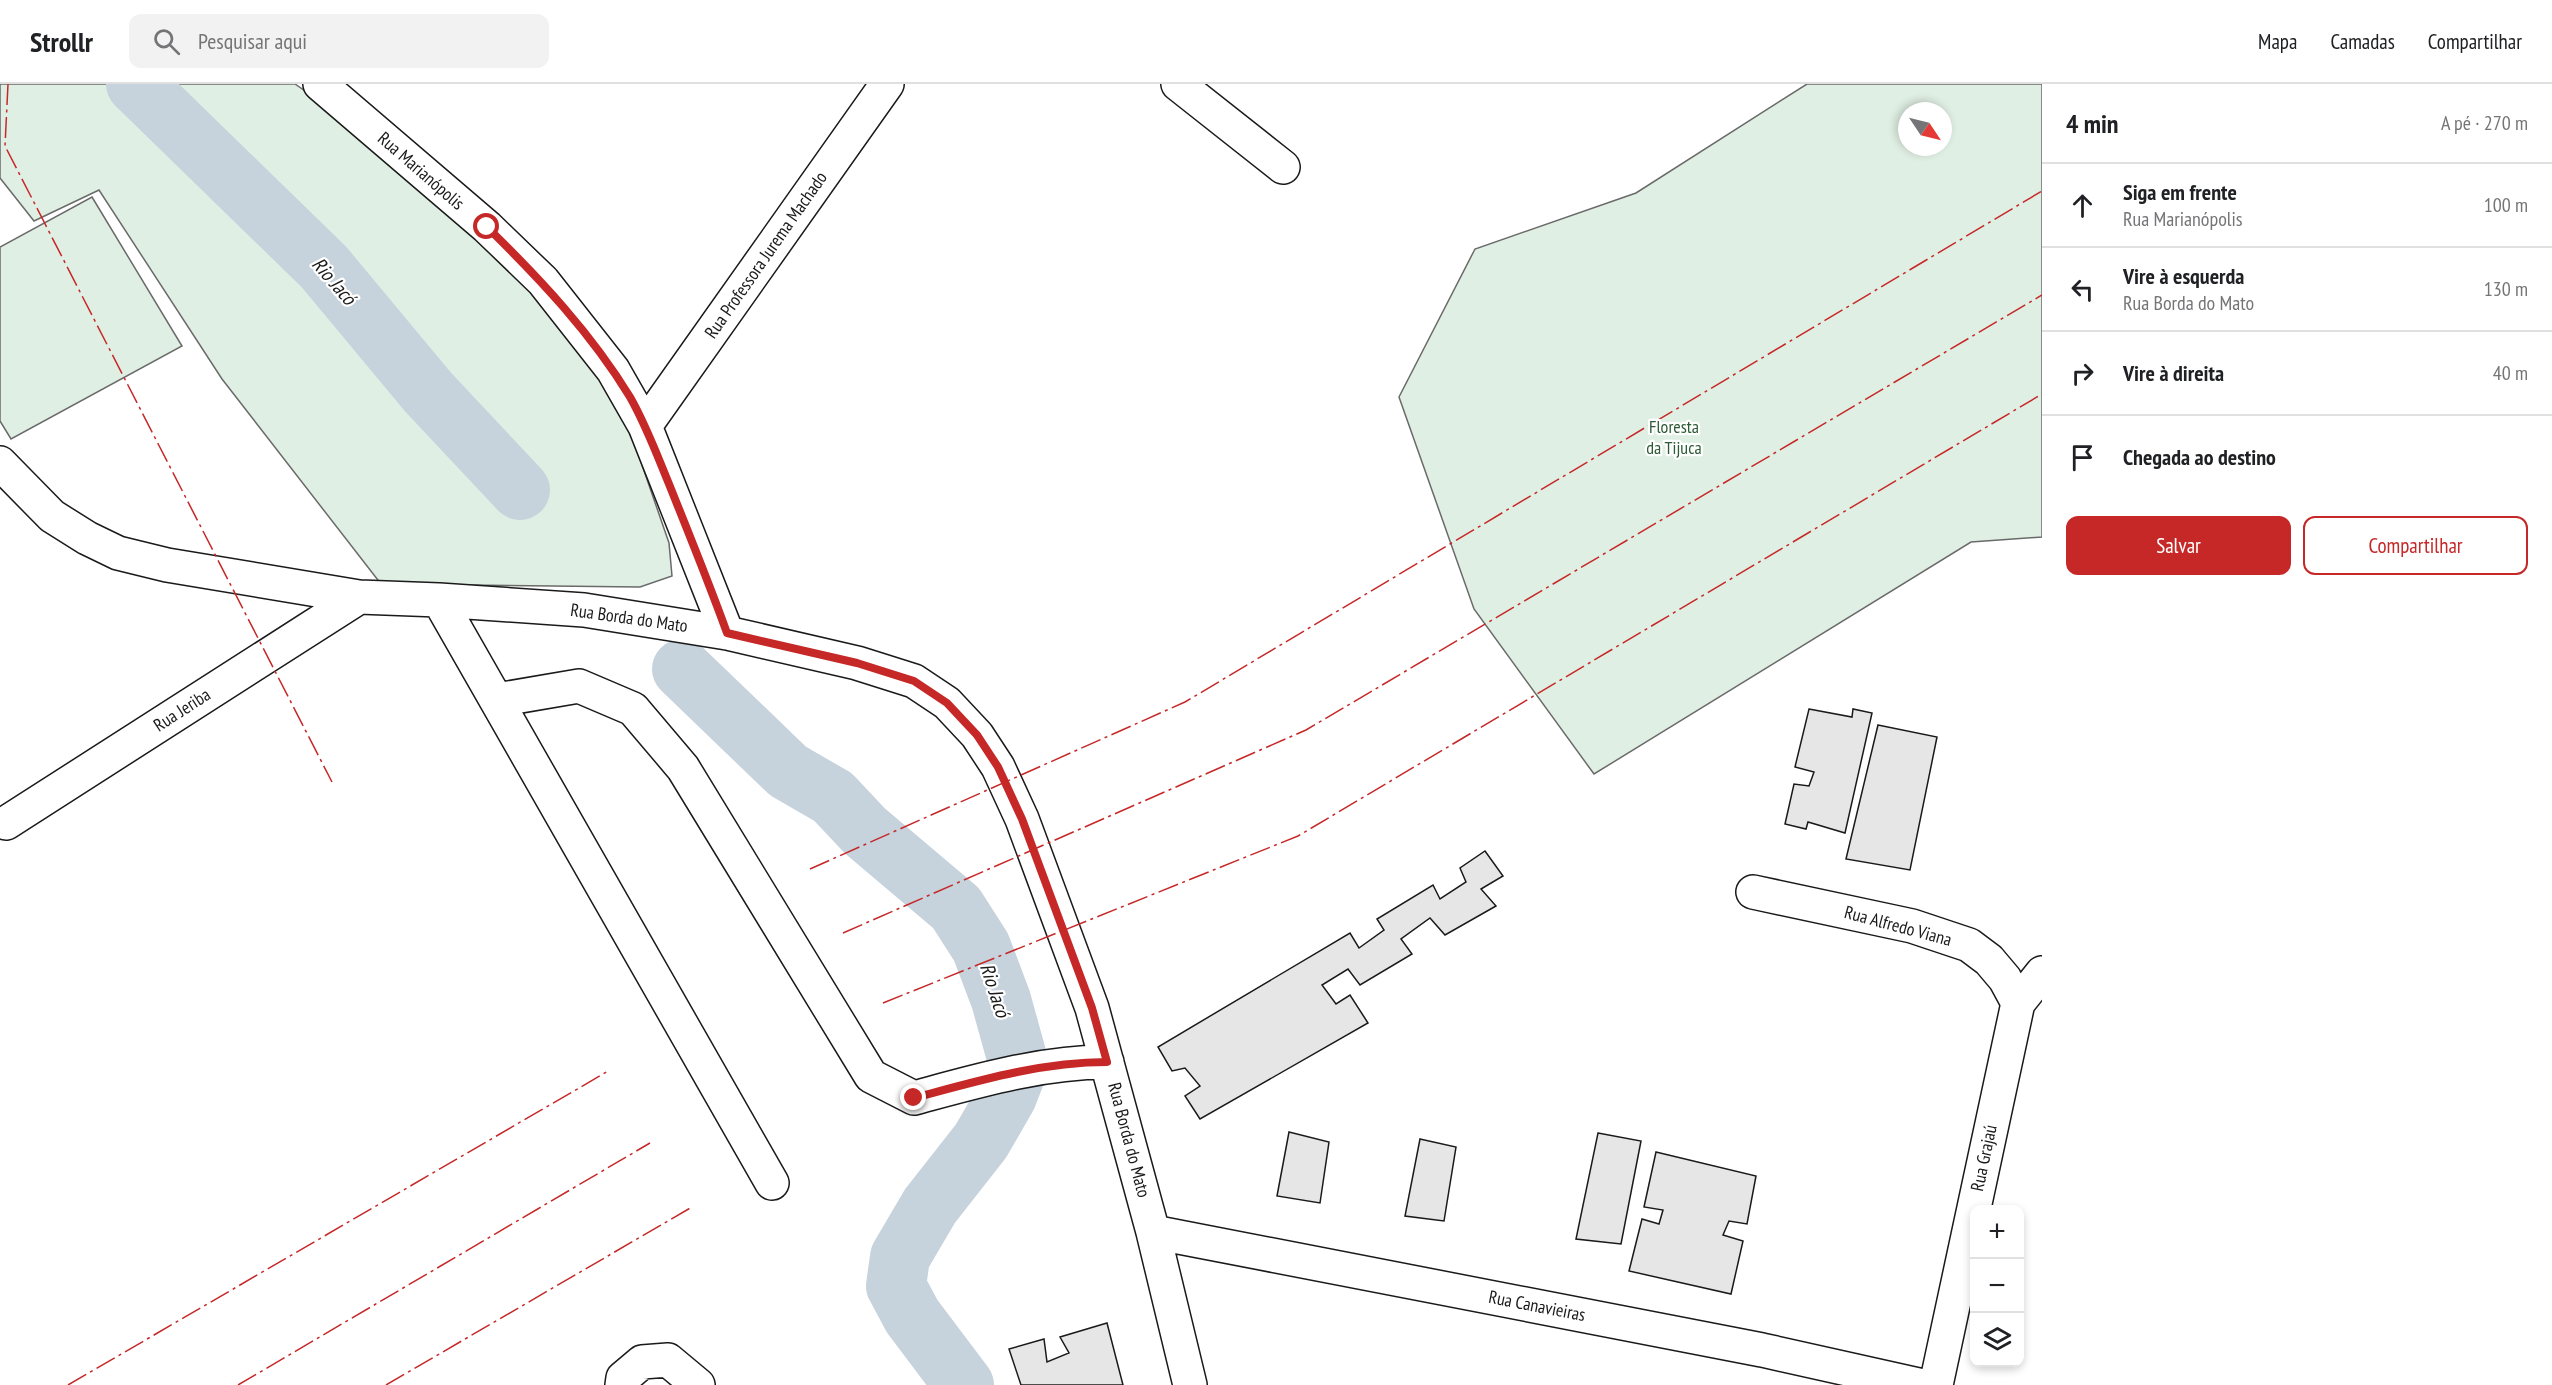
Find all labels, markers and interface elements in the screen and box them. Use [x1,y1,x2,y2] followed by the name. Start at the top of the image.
[129,14,549,68] search box
[30,23,93,60] text: Strollr
[150,25,183,58] icon: search
[198,27,307,55] text: Pesquisar aqui
[2258,28,2297,55] text: Mapa
[2330,28,2395,55] text: Camadas
[2428,28,2522,55] text: Compartilhar
[1898,102,1952,156] north arrow
[2066,107,2119,140] text: 4 min
[2441,110,2528,136] text: A pé · 270 m
[373,127,469,215] street label: Rua Marianópolis
[699,167,832,343] street label: Rua Professora Jurema Machado
[2123,178,2237,206] text: Siga em frente
[2066,189,2099,222] icon: ahead
[2484,192,2528,218] text: 100 m
[2123,206,2243,232] text: Rua Marianópolis
[473,213,499,239] route start
[306,252,363,311] water label: Rio Jacó
[2123,262,2244,290] text: Vire à esquerda
[2066,273,2099,306] icon: left
[2484,276,2528,302] text: 130 m
[2123,290,2254,316] text: Rua Borda do Mato
[2066,357,2099,390] icon: right
[2123,359,2224,387] text: Vire à direita
[2493,360,2528,386] text: 40 m
[1646,415,1702,459] park label: Floresta da Tijuca
[2066,441,2099,474] icon: arrive
[2123,443,2276,471] text: Chegada ao destino
[2066,516,2291,575] button: Salvar
[2303,516,2528,575] button: Compartilhar
[569,598,689,637] street label: Rua Borda do Mato
[149,683,214,736] street label: Rua Jeriba
[1842,900,1954,951] street label: Rua Alfredo Viana
[974,960,1016,1021] water label: Rio Jacó
[1103,1080,1156,1200] street label: Rua Borda do Mato
[900,1084,926,1110] route end
[1965,1123,2002,1193] street label: Rua Grajaú
[1970,1205,2024,1367] map controls
[1970,1205,2024,1259] button: +
[1970,1259,2024,1313] button: −
[1487,1285,1588,1326] street label: Rua Canavieiras
[1970,1313,2024,1367] button: layers

